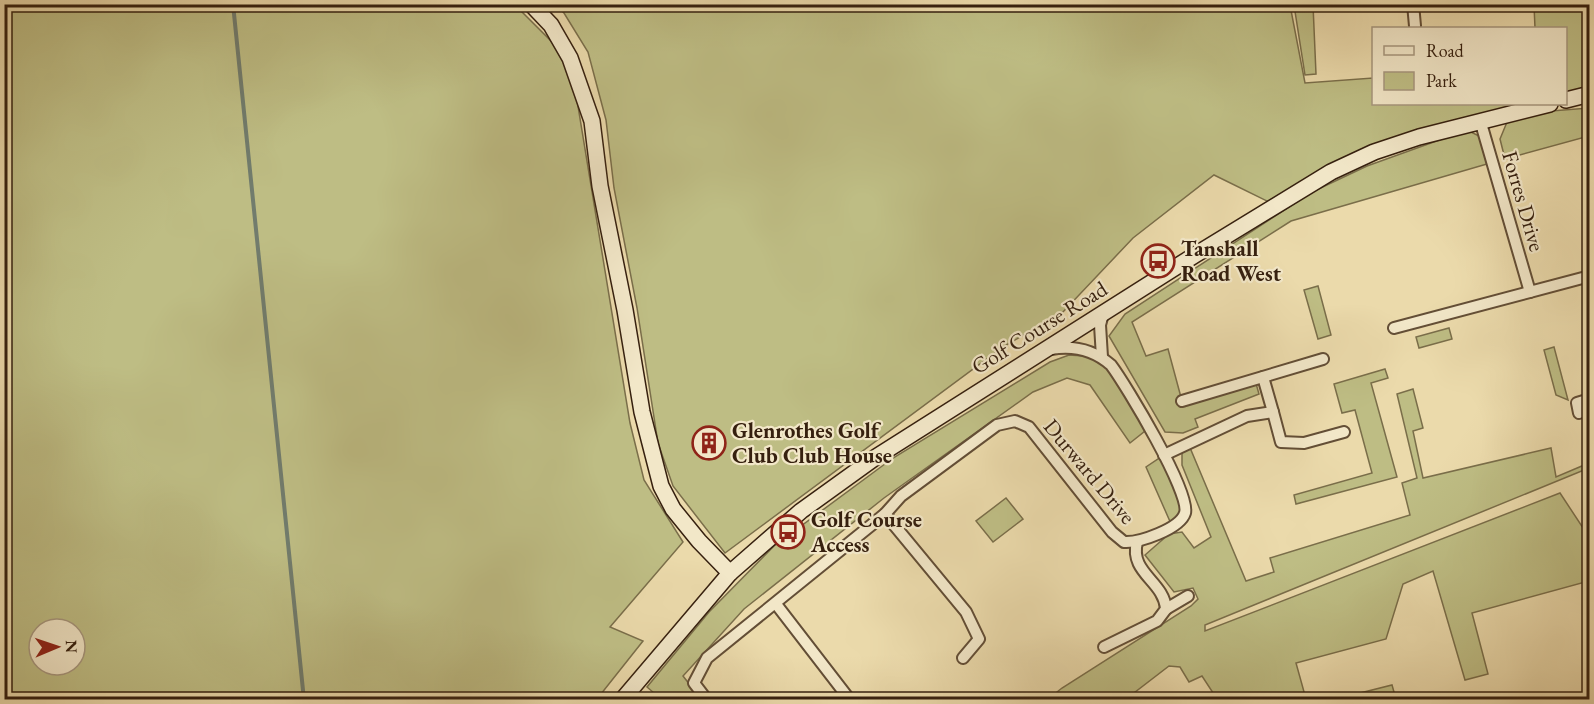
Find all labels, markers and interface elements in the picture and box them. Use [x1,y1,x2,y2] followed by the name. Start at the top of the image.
[1372,27,1567,105] legend
[1426,39,1465,62] text: Road
[1426,69,1457,92] text: Park
[1495,148,1552,255] street label: Forres Drive
[1181,234,1282,288] place label: Tanshall Road West
[1140,243,1176,279] bus stop icon: Tanshall Road West
[966,274,1113,381] street label: Golf Course Road
[1037,413,1142,530] street label: Durward Drive
[732,416,892,470] place label: Glenrothes Golf Club Club House
[691,425,727,461] building icon: Glenrothes Golf Club Club House
[810,505,922,559] place label: Golf Course Access
[770,514,806,550] bus stop icon: Golf Course Access
[27,617,87,677] north arrow
[61,640,82,653] text: N

